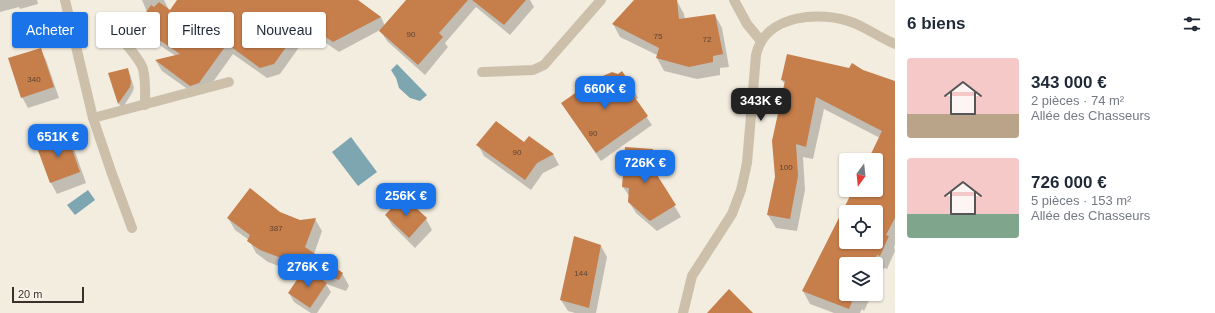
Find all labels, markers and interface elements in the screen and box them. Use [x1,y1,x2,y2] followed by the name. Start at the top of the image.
[12,12,88,48] chip: Acheter
[96,12,160,48] chip: Louer
[168,12,234,48] chip: Filtres
[242,12,326,48] chip: Nouveau
[1181,13,1203,35] icon: filters
[907,14,966,33] text: 6 biens
[407,30,416,39] house number: 90
[654,32,663,41] house number: 75
[703,35,712,44] house number: 72
[1031,73,1107,92] text: 343 000 €
[939,74,987,122] icon: home
[27,75,41,84] house number: 340
[572,76,638,110] pin: 660K €
[584,81,626,96] text: 660K €
[728,88,794,122] pin: 343K €
[740,93,782,108] text: 343K €
[1031,93,1124,108] text: 2 pièces · 74 m²
[1031,108,1150,123] text: Allée des Chasseurs
[25,124,91,158] pin: 651K €
[37,129,79,144] text: 651K €
[589,129,598,138] house number: 90
[513,148,522,157] house number: 90
[612,150,678,184] pin: 726K €
[839,153,883,197] north arrow
[839,153,883,301] map controls
[624,155,666,170] text: 726K €
[779,163,793,172] house number: 100
[1031,173,1107,192] text: 726 000 €
[939,174,987,222] icon: home
[373,183,439,217] pin: 256K €
[385,188,427,203] text: 256K €
[1031,193,1131,208] text: 5 pièces · 153 m²
[839,205,883,249] button: locate
[1031,208,1150,223] text: Allée des Chasseurs
[269,224,283,233] house number: 387
[275,254,341,288] pin: 276K €
[839,257,883,301] button: layers
[287,259,329,274] text: 276K €
[574,269,588,278] house number: 144
[12,285,84,304] scale bar
[18,288,42,300] text: 20 m

